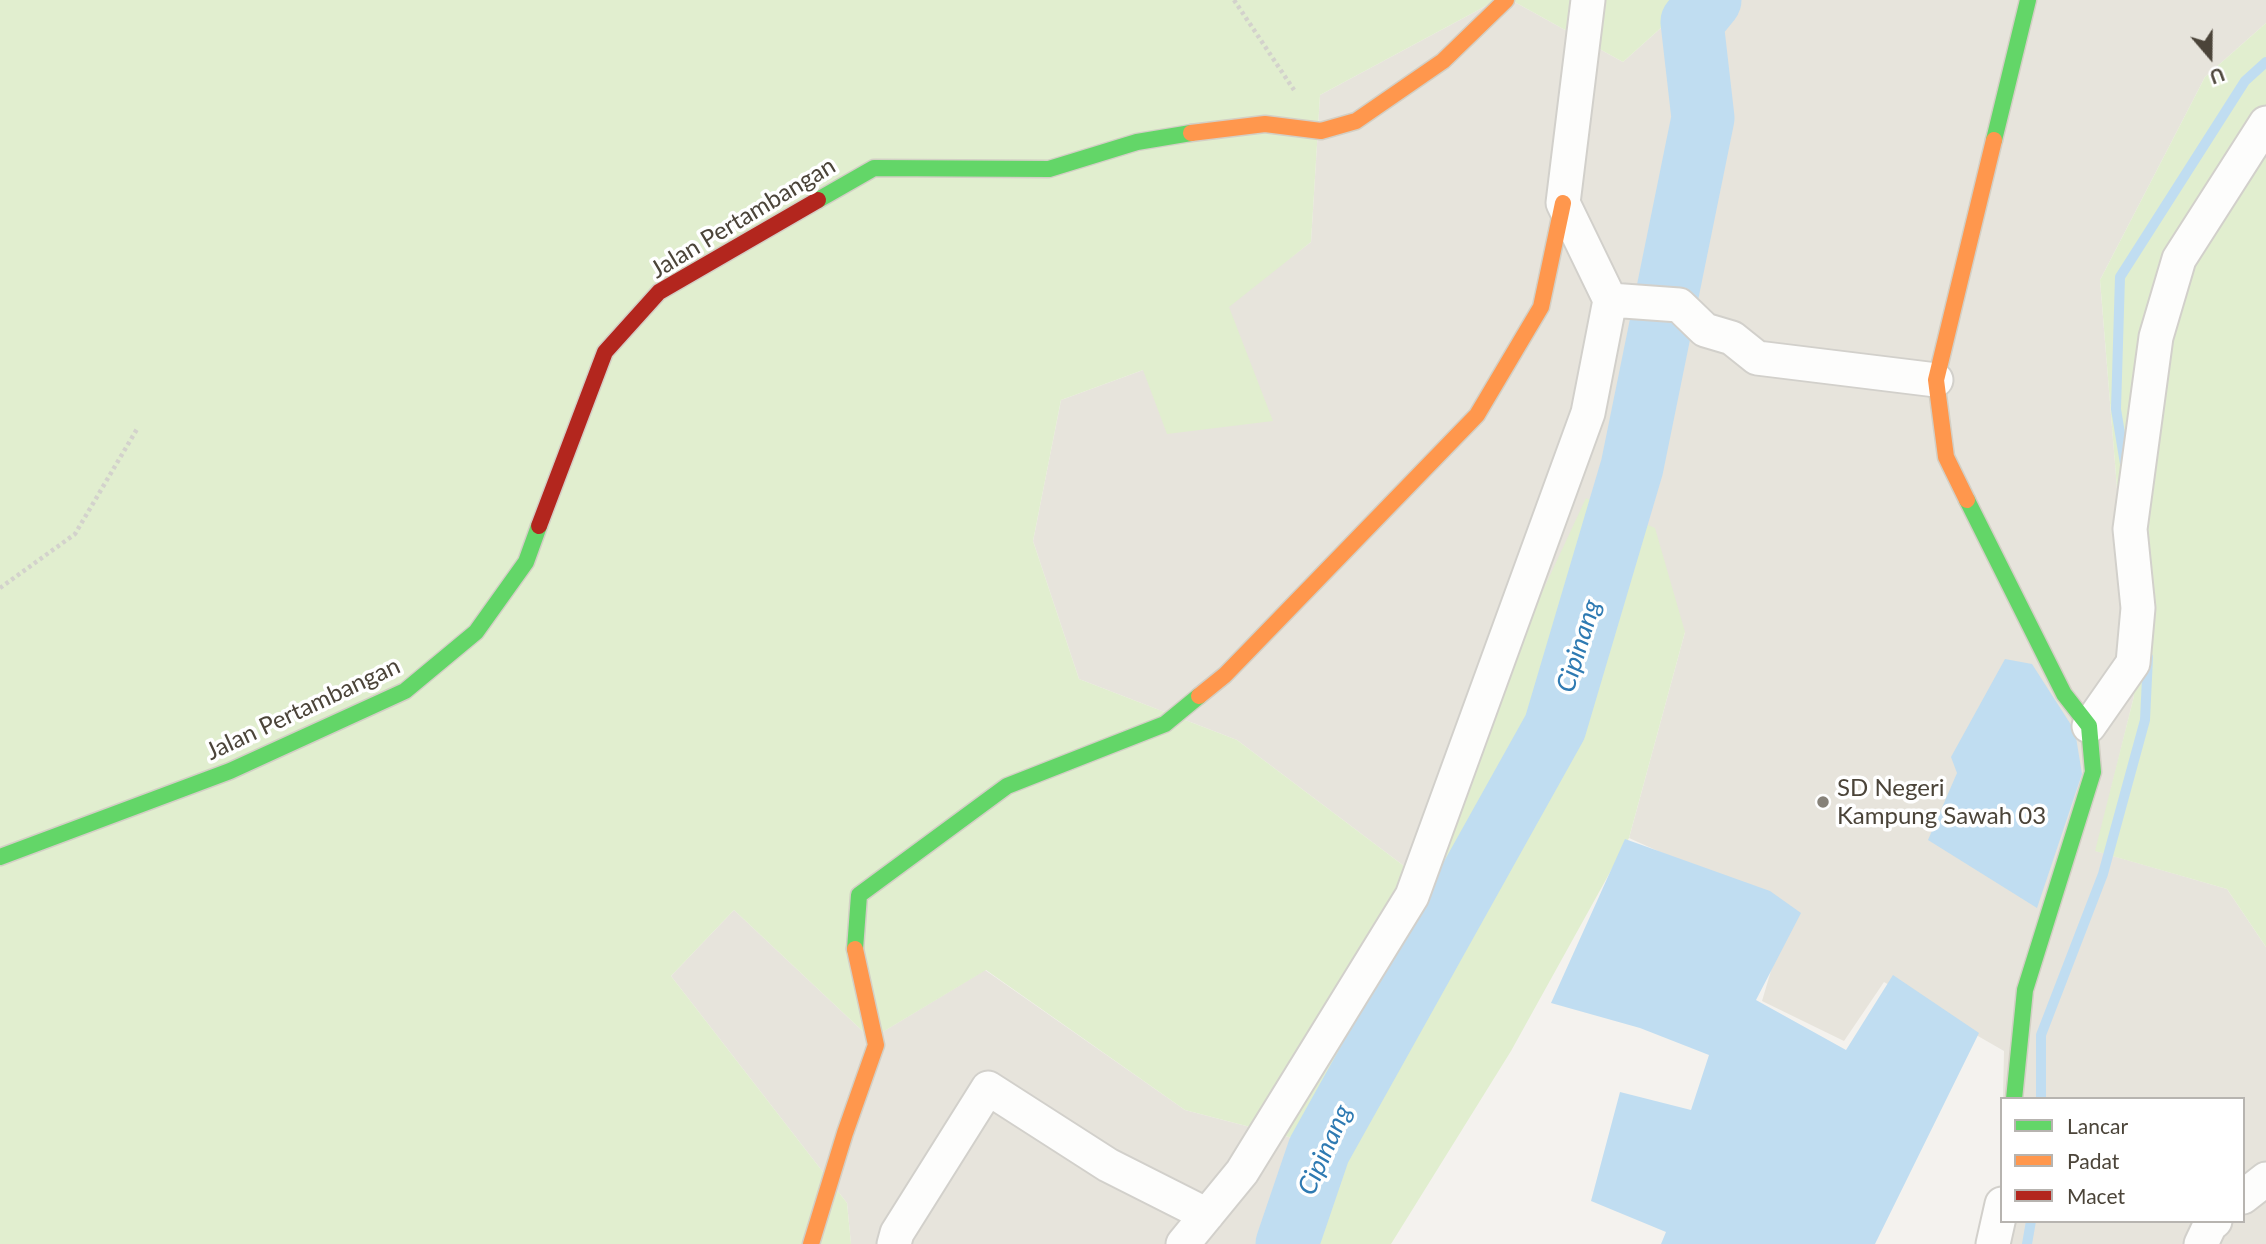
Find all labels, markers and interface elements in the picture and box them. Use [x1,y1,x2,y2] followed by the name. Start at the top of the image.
[2175,21,2245,91] north arrow
[2207,63,2228,89] text: U
[645,151,841,285] street label: Jalan Pertambangan
[1550,596,1608,696] water label: Cipinang
[201,651,405,767] street label: Jalan Pertambangan
[1837,774,2046,830] place label: SD Negeri Kampung Sawah 03
[1815,794,1831,810] marker: SD Negeri Kampung Sawah 03
[2000,1097,2245,1223] legend
[1291,1100,1359,1200] water label: Cipinang
[2067,1113,2128,1138] text: Lancar
[2067,1148,2119,1173] text: Padat
[2067,1183,2125,1208] text: Macet

